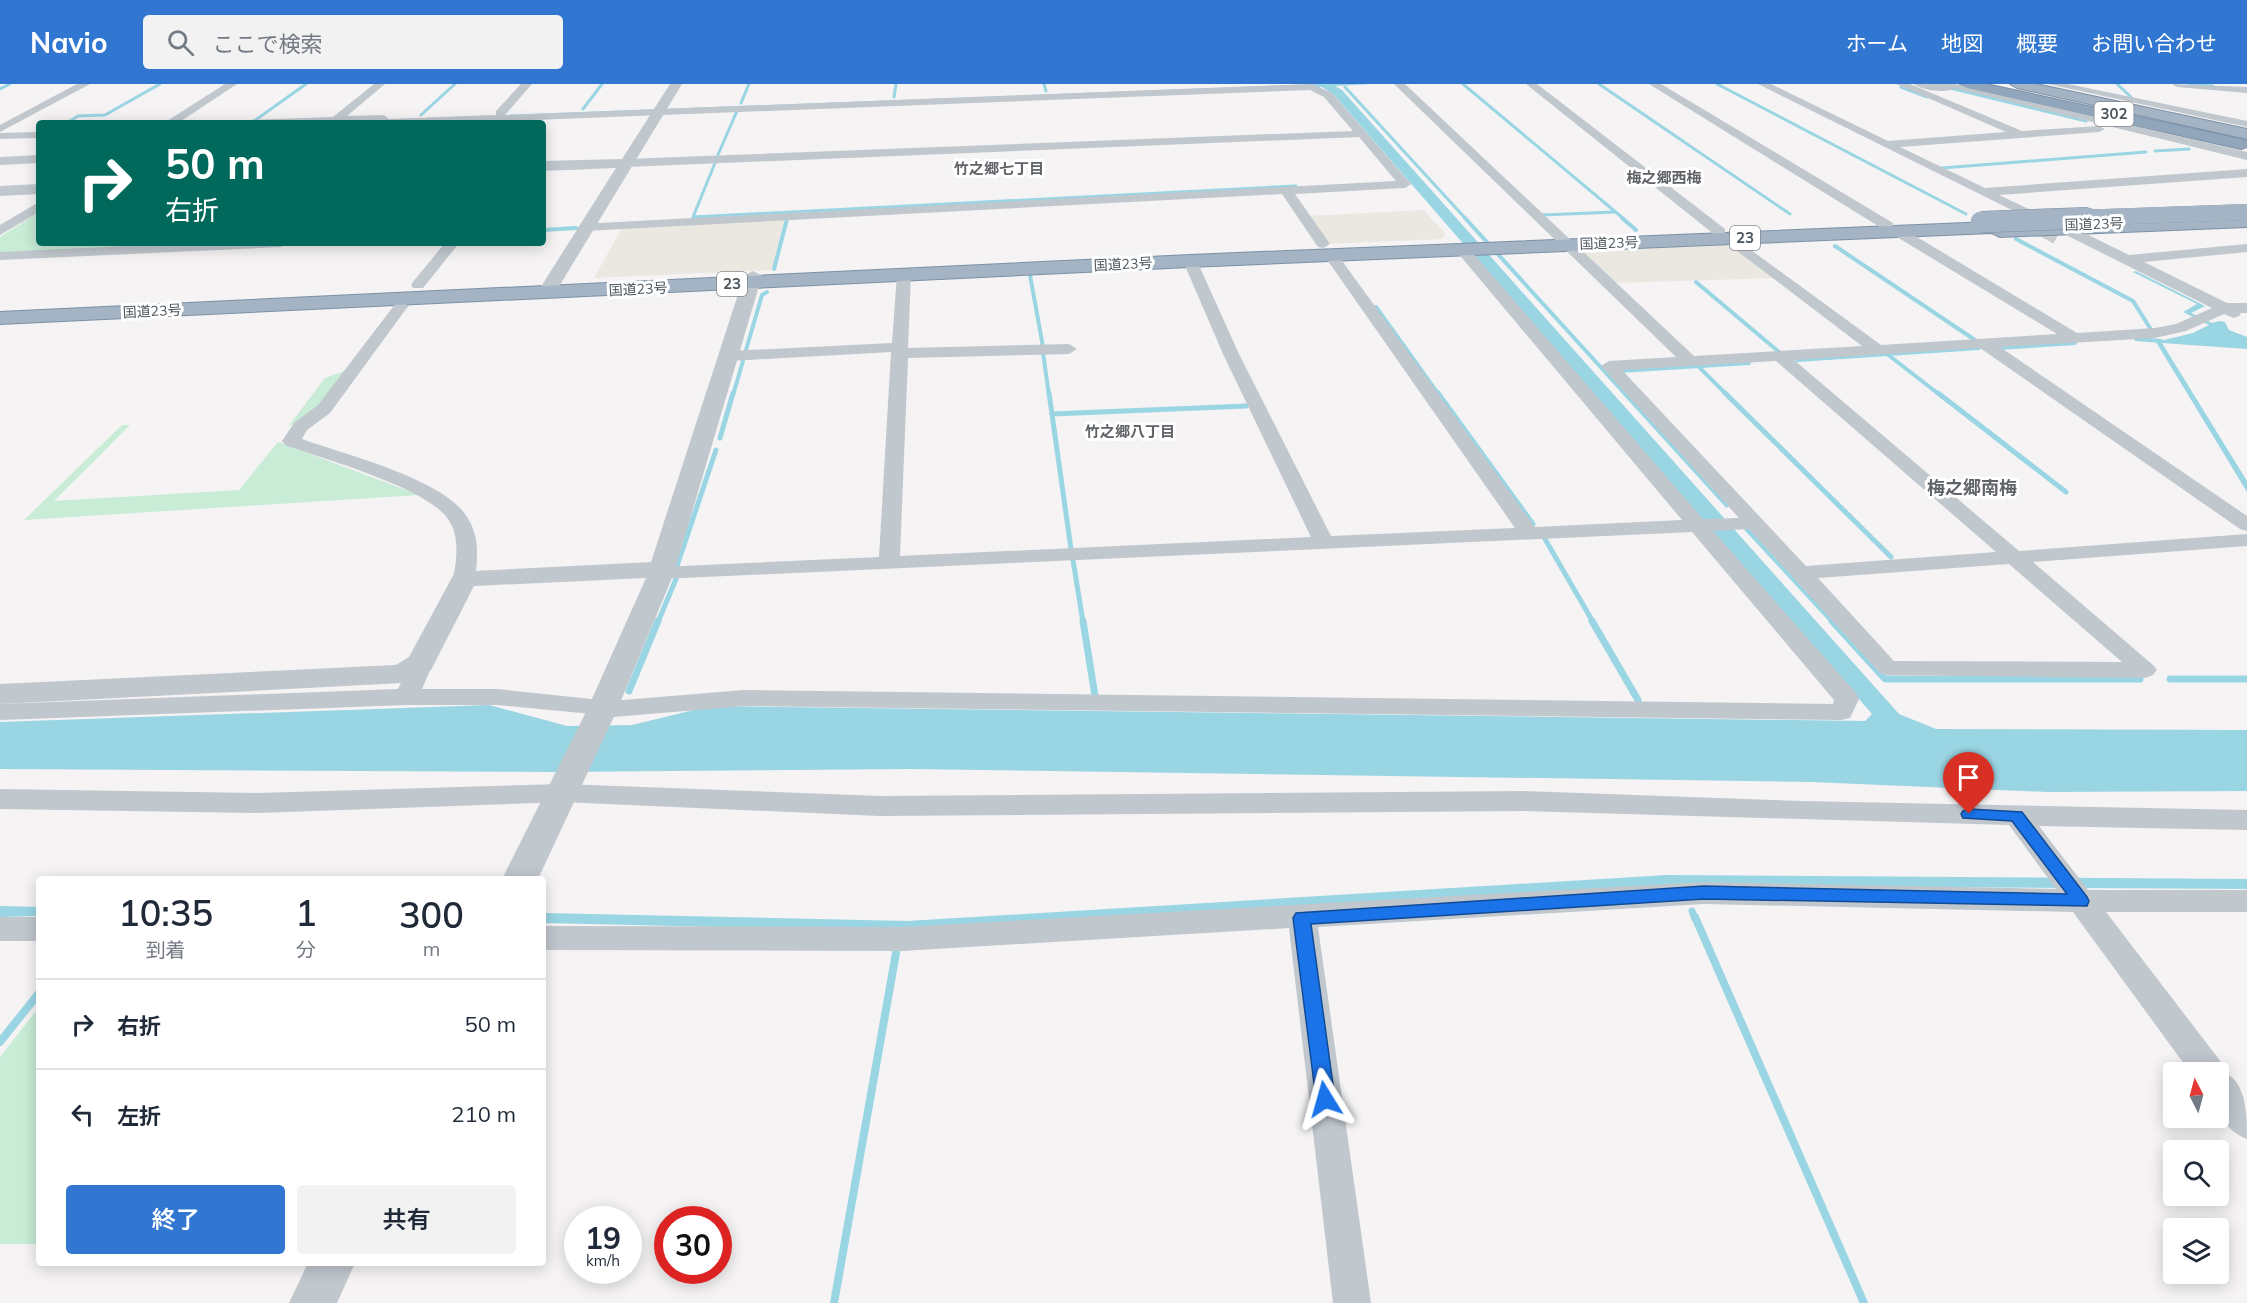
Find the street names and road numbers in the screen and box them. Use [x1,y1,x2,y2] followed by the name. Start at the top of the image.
[2094,102,2134,126] road number: 302
[2064,214,2124,234] street label: 国道23号
[1730,226,1760,250] road number: 23
[1579,233,1639,253] street label: 国道23号
[1093,253,1153,275] street label: 国道23号
[717,272,747,296] road number: 23
[608,278,668,300] street label: 国道23号
[122,300,182,322] street label: 国道23号

